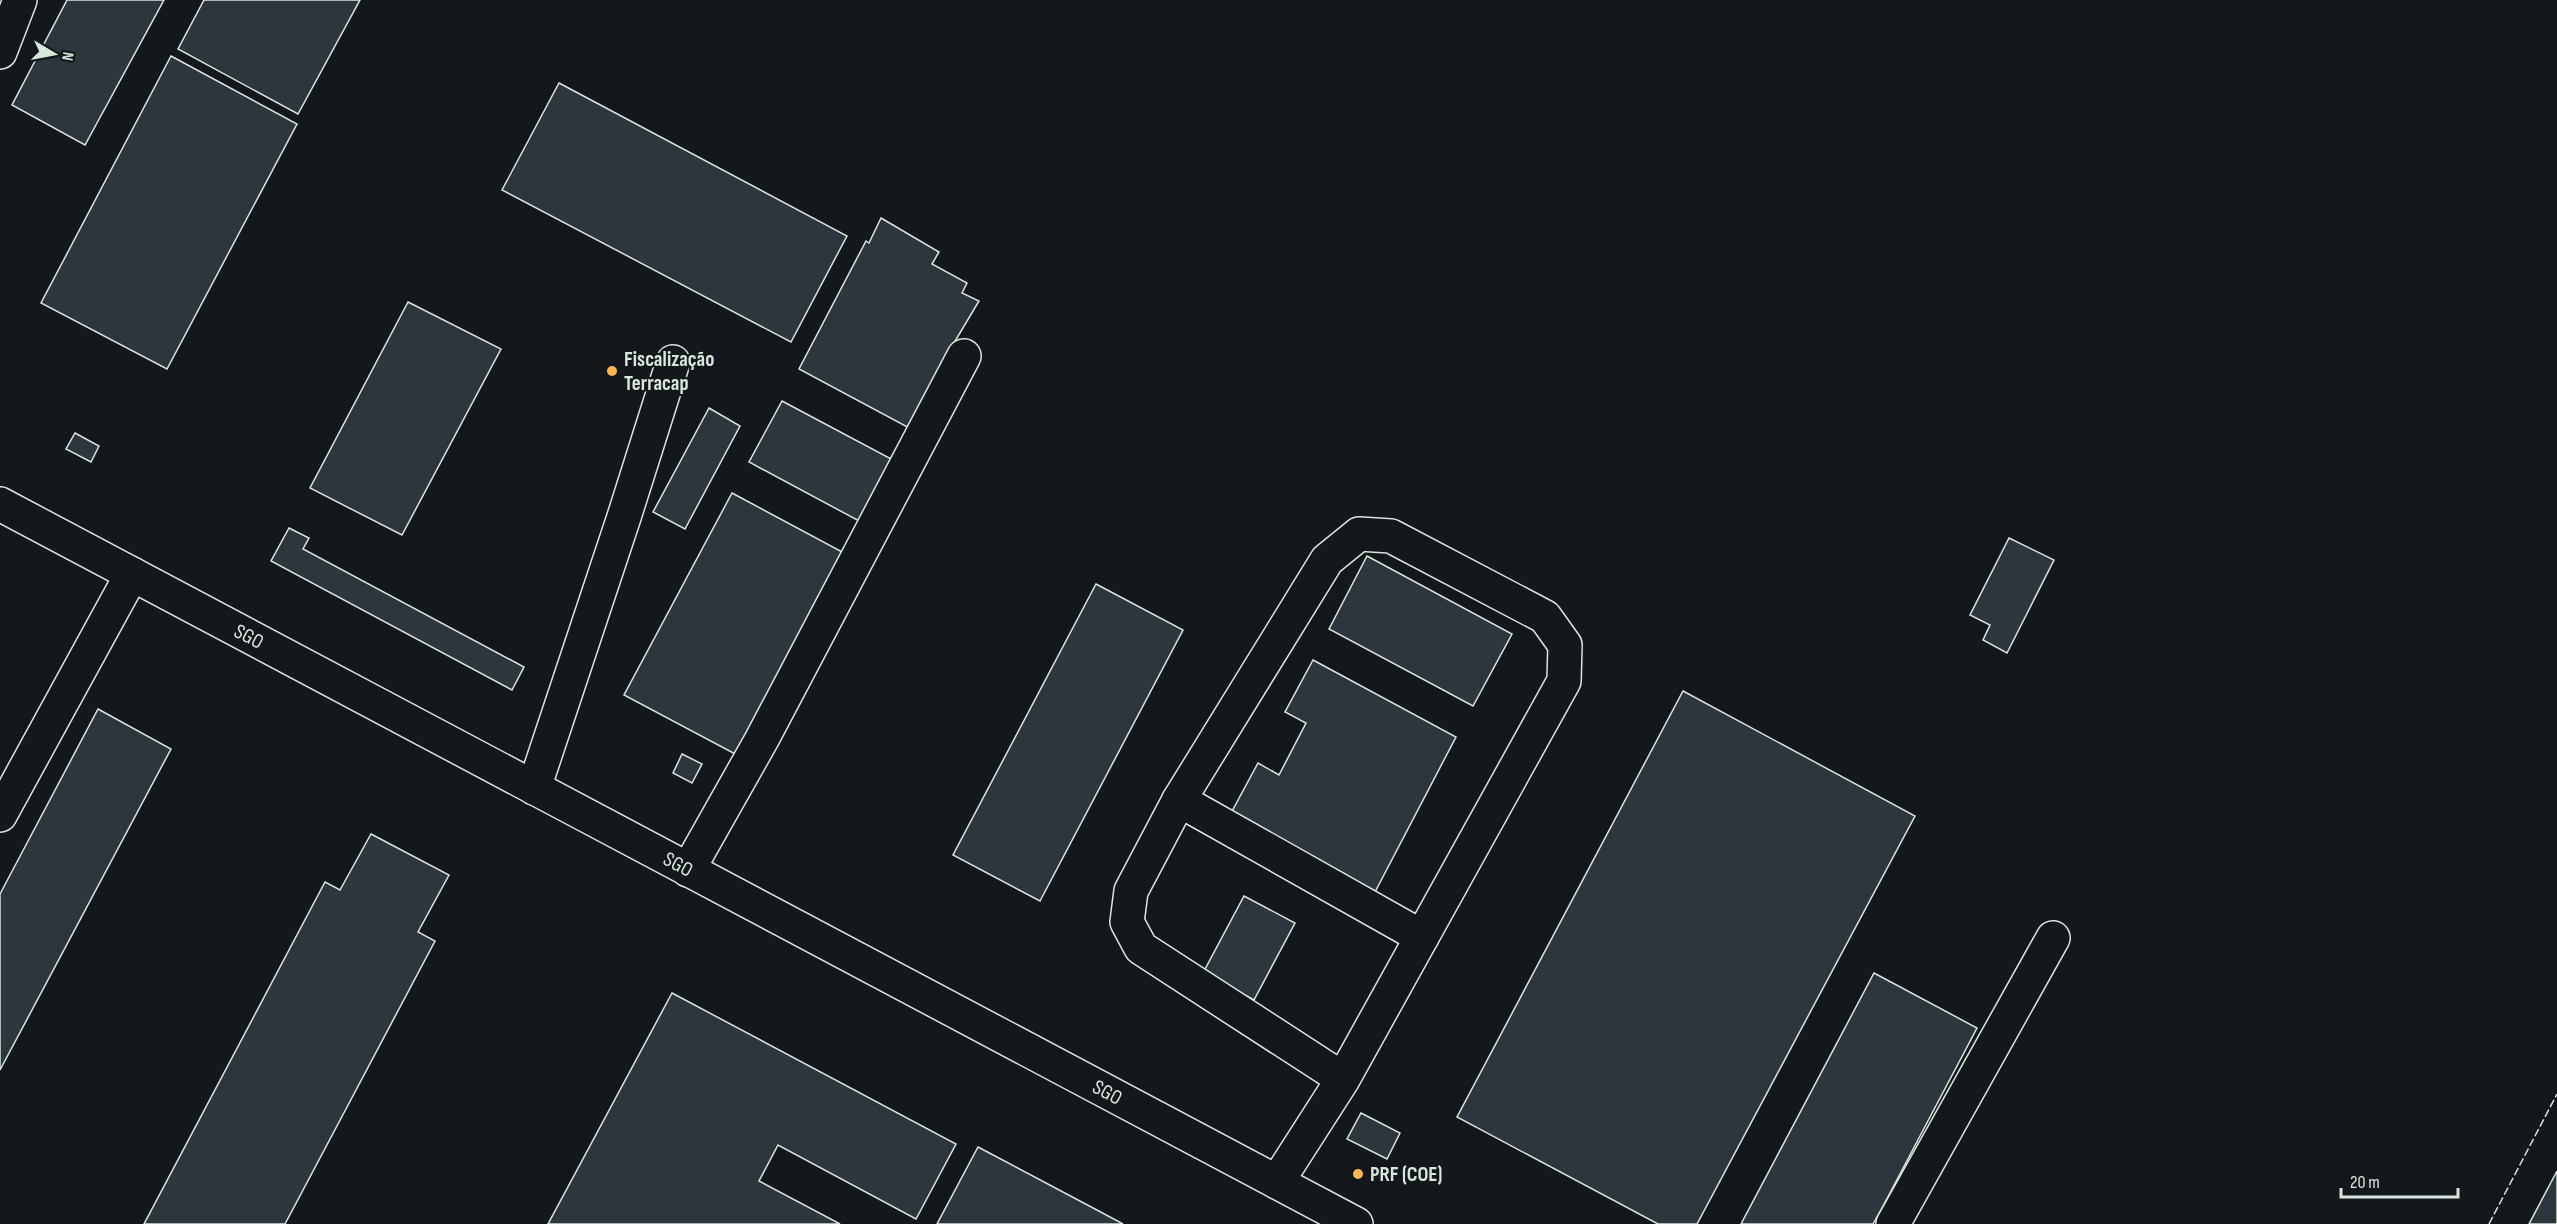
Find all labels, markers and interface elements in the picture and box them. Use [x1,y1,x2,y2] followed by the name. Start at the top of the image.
[24,24,84,84] north arrow
[57,50,77,62] text: N
[624,347,714,396] place label: Fiscalização Terracap
[605,364,619,378] marker: Fiscalização Terracap
[230,619,268,655] street label: SGO
[659,847,697,883] street label: SGO
[1088,1074,1126,1111] street label: SGO
[2341,1161,2458,1199] scale bar
[1370,1162,1442,1187] place label: PRF (COE)
[1351,1167,1365,1181] marker: PRF (COE)
[2350,1172,2380,1193] text: 20 m

